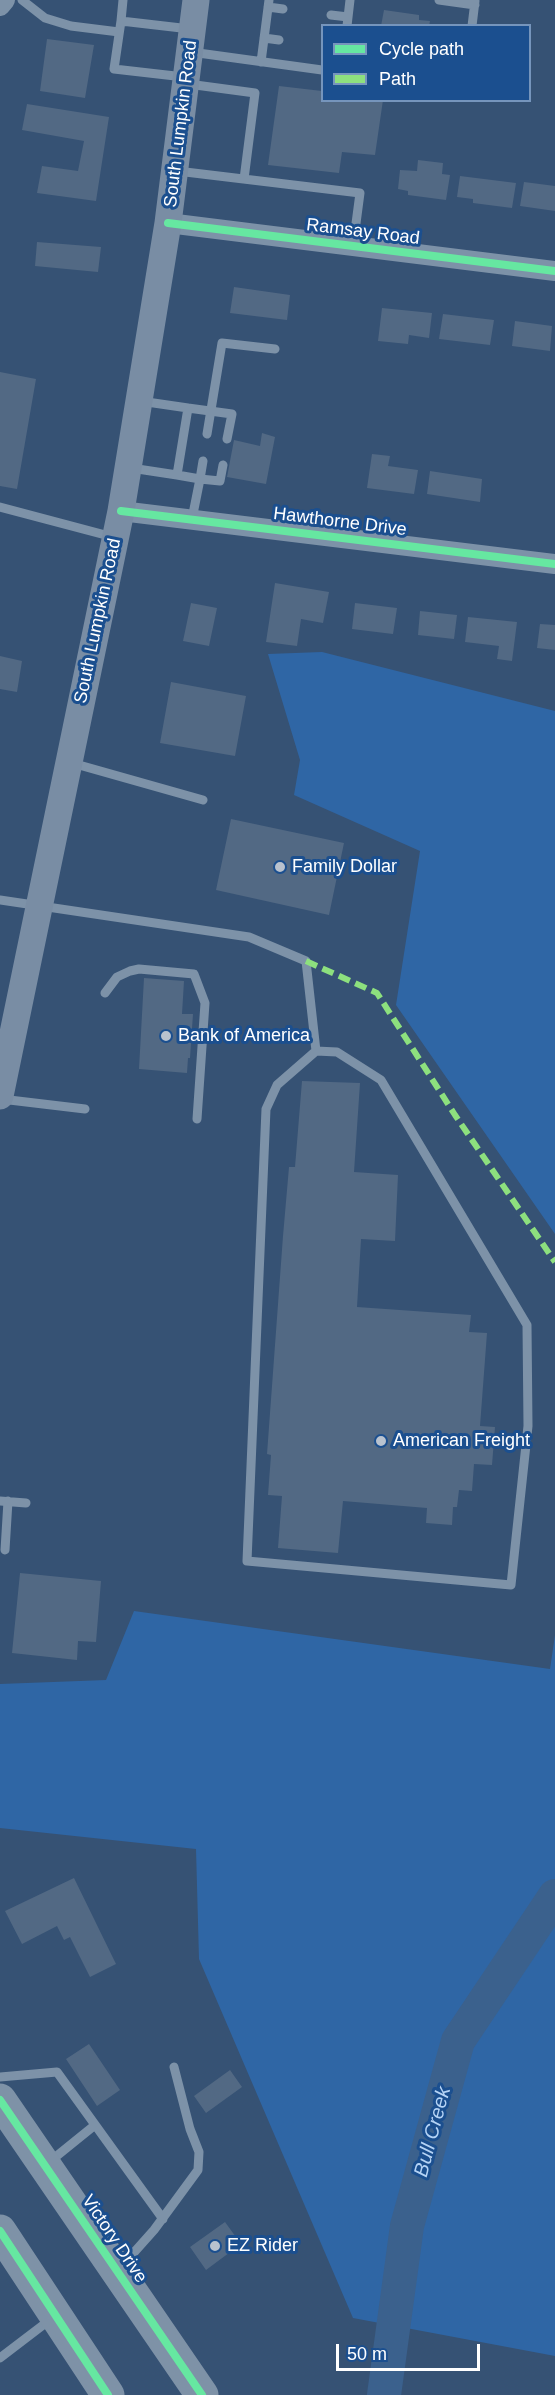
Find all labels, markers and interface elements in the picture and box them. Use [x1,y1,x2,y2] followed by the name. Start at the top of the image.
[321,24,531,102] legend
[160,39,202,209] street label: South Lumpkin Road
[379,39,464,59] text: Cycle path
[379,69,416,89] text: Path
[305,214,421,250] street label: Ramsay Road
[272,503,408,541] street label: Hawthorne Drive
[70,537,126,705] street label: South Lumpkin Road
[292,856,397,878] place label: Family Dollar
[273,860,287,874] marker: Family Dollar
[178,1025,310,1047] place label: Bank of America
[159,1029,173,1043] marker: Bank of America
[393,1430,530,1452] place label: American Freight
[374,1434,388,1448] marker: American Freight
[409,2084,457,2180] water label: Bull Creek
[77,2191,151,2287] street label: Victory Drive
[227,2235,298,2257] place label: EZ Rider
[208,2239,222,2253] marker: EZ Rider
[339,2332,483,2370] scale bar
[347,2344,387,2364] text: 50 m

